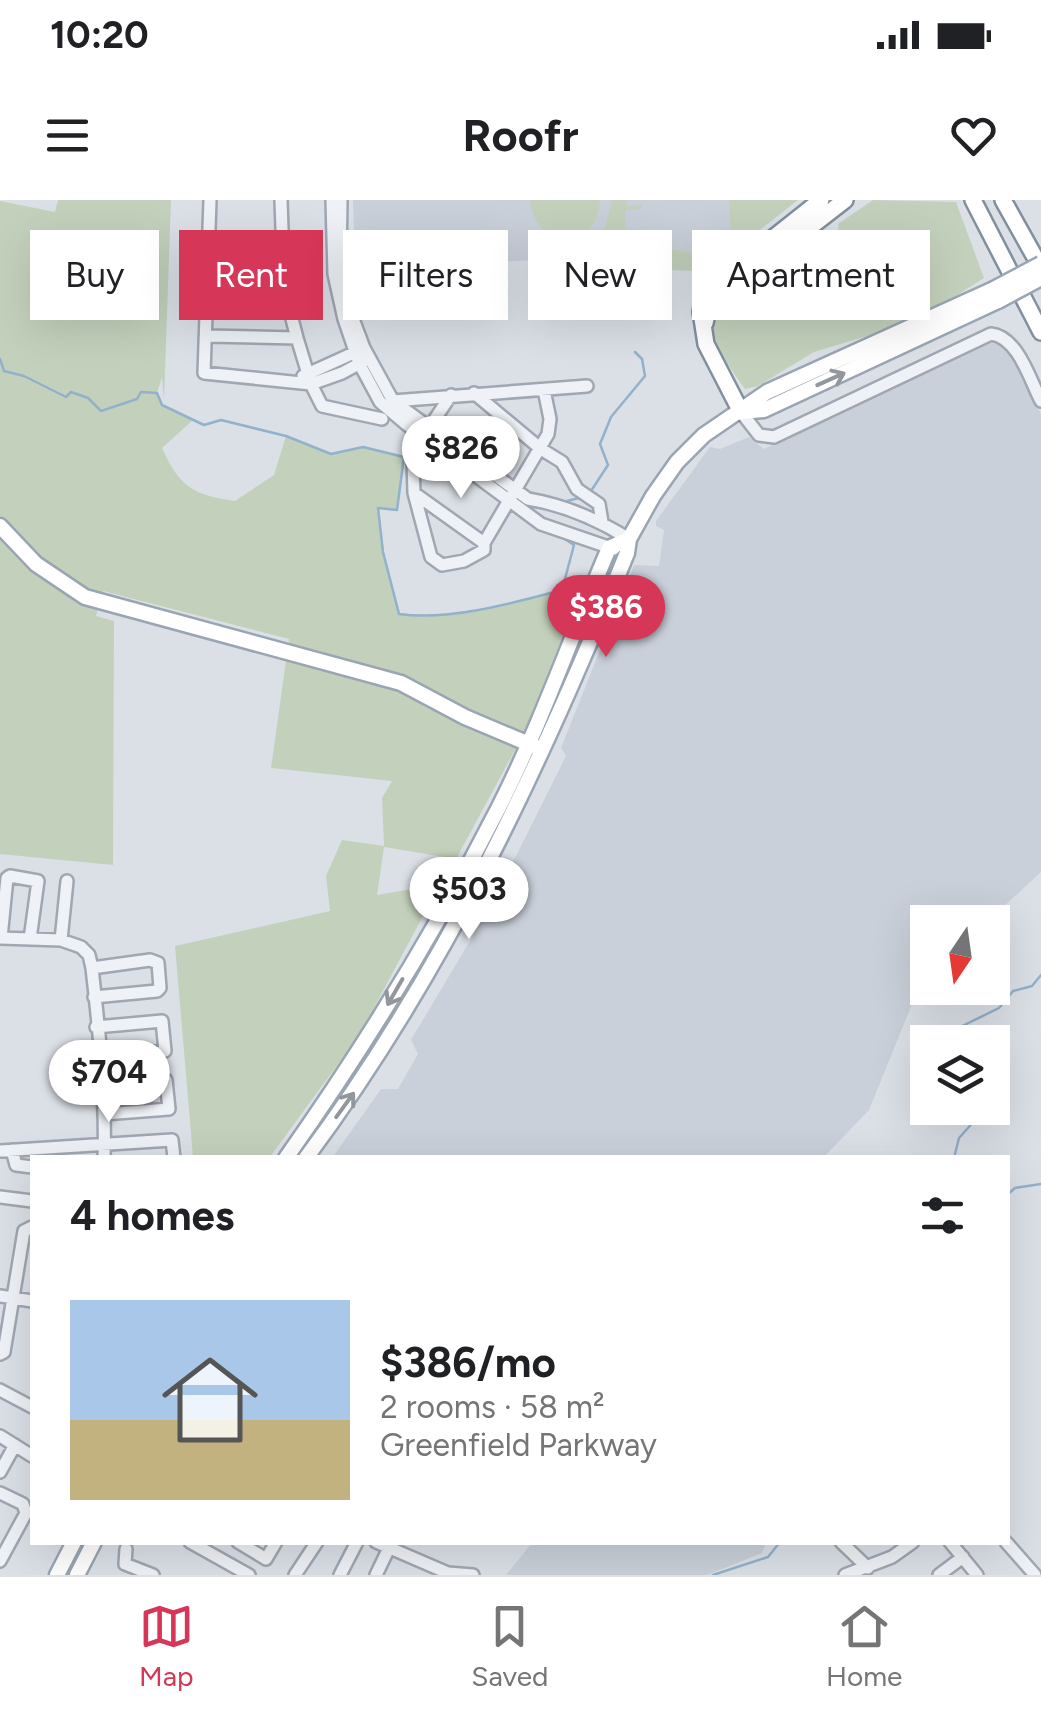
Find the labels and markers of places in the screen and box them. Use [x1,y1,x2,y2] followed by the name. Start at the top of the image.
[402,416,520,501] pin: $826
[547,575,665,660] pin: $386
[410,857,528,942] pin: $503
[50,1040,168,1125] pin: $704

